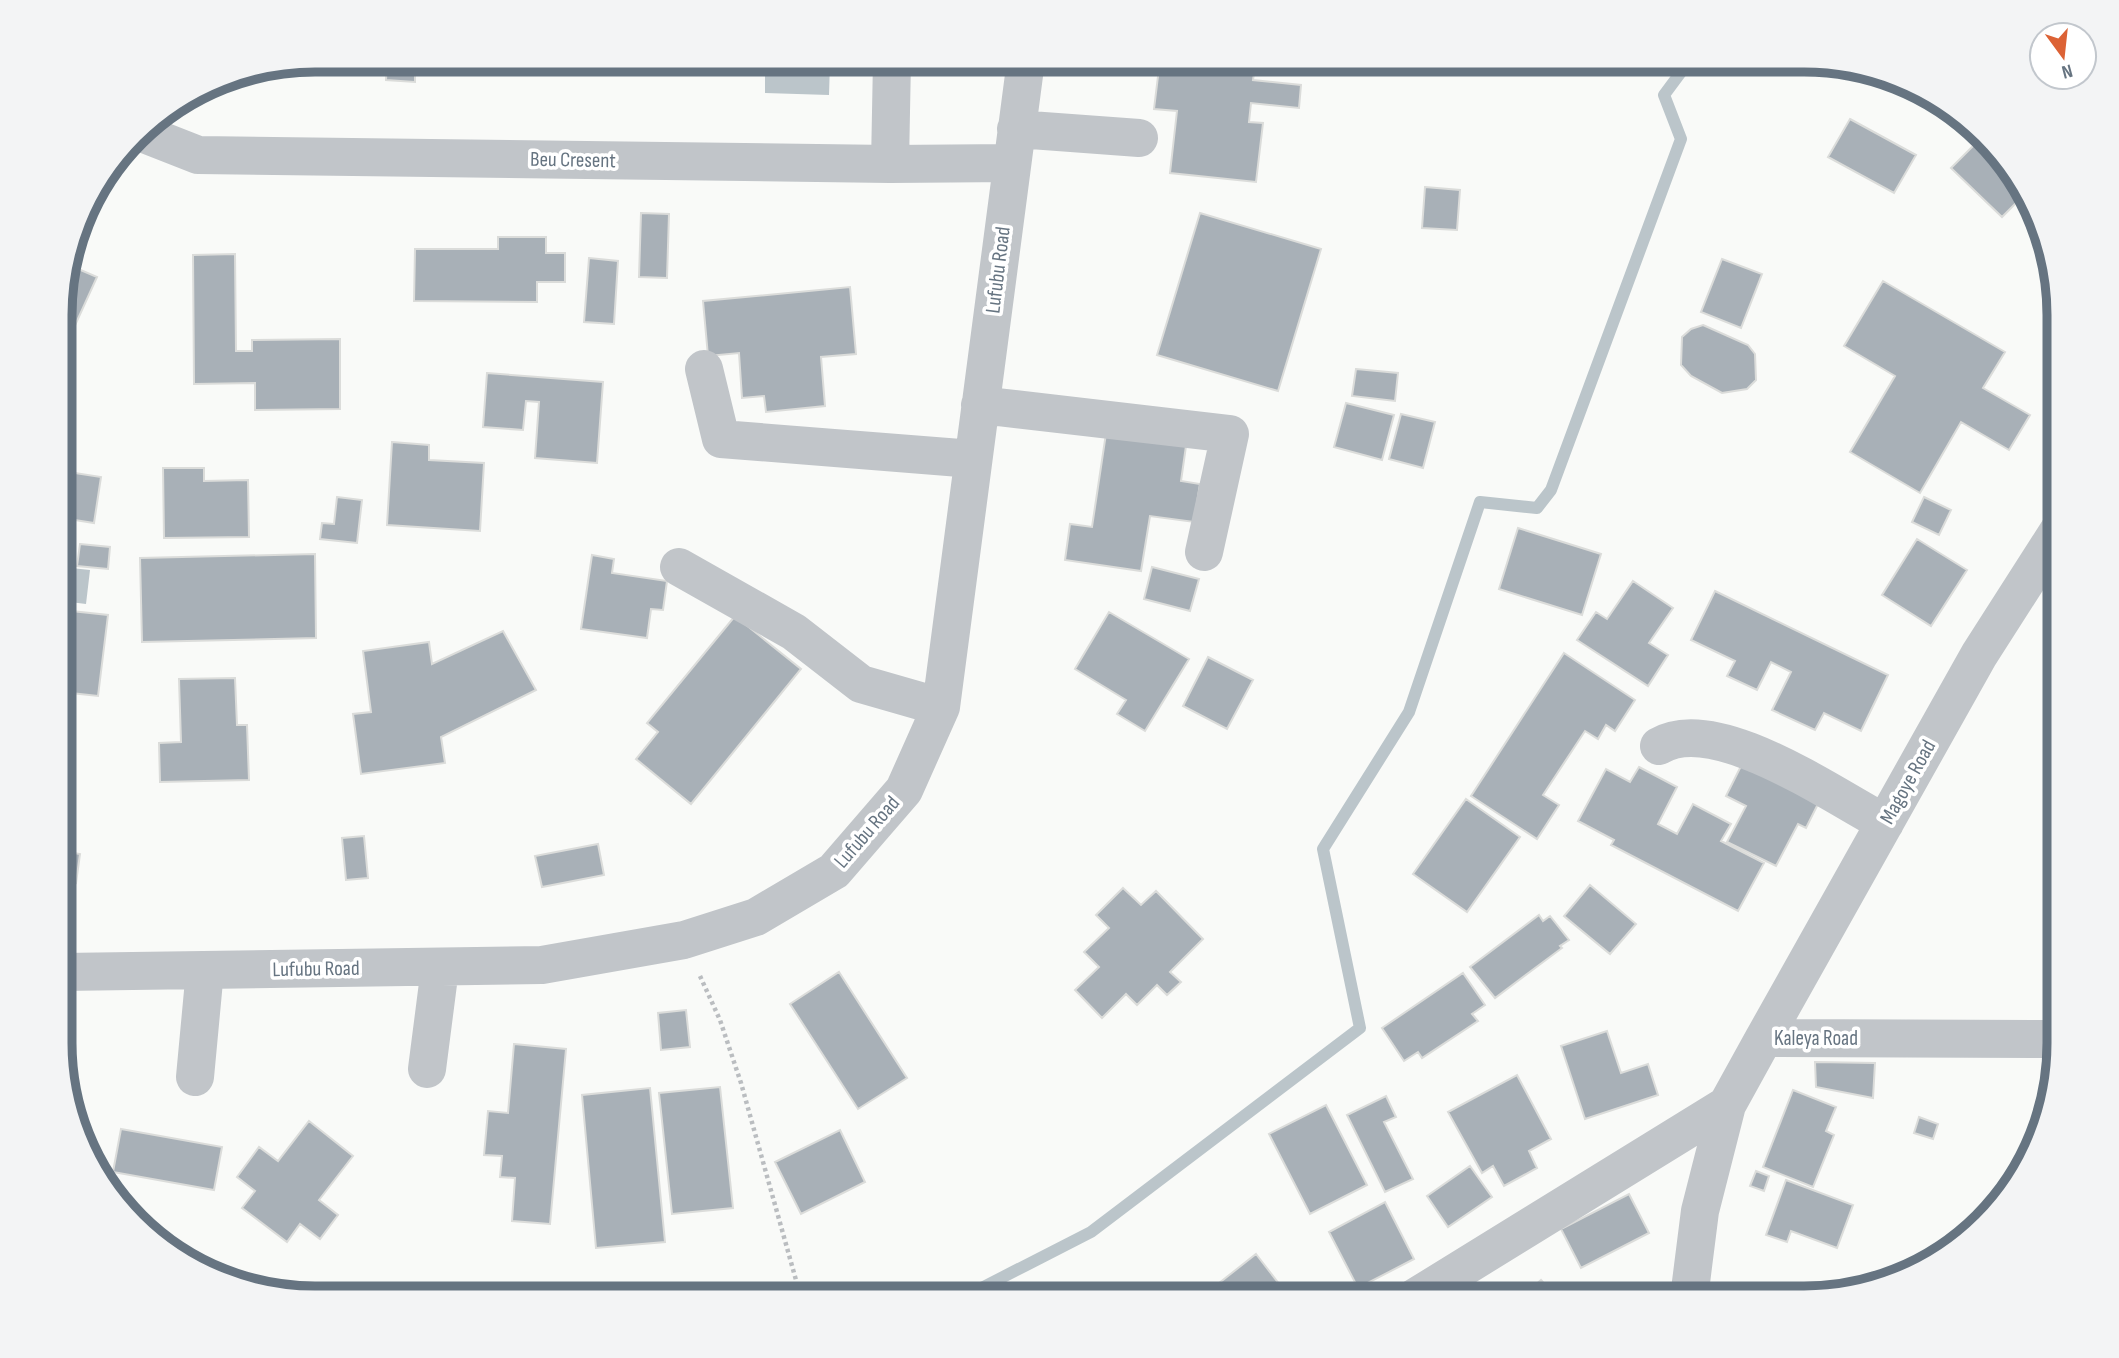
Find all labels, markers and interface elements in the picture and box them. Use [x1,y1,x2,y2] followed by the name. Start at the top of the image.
[2028,21,2098,91] north arrow
[2059,59,2075,83] text: N
[530,147,616,173] street label: Beu Cresent
[980,225,1016,315] street label: Lufubu Road
[1875,736,1941,828] street label: Magoye Road
[829,791,905,873] street label: Lufubu Road
[272,956,360,982] street label: Lufubu Road
[1774,1026,1858,1051] street label: Kaleya Road

